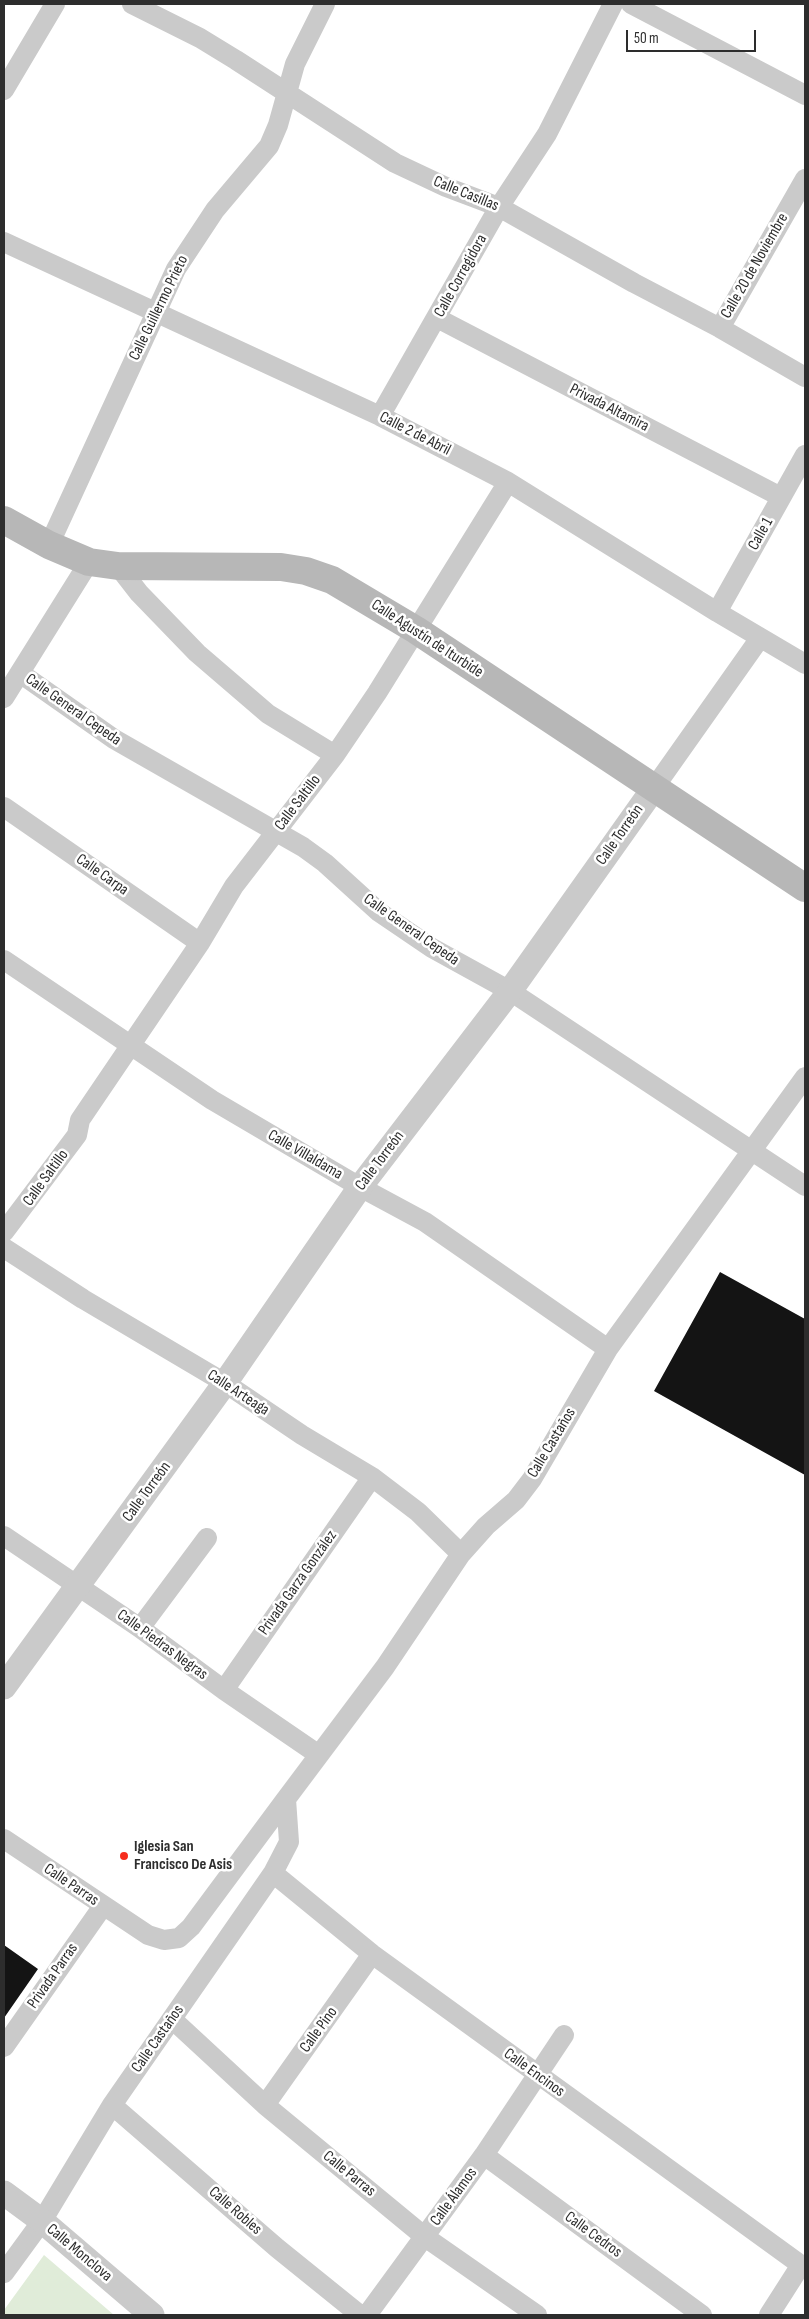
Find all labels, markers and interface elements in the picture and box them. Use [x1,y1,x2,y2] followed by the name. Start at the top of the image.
[629,20,759,52] scale bar
[634,29,659,48] text: 50 m
[431,172,501,216] street label: Calle Casillas
[717,210,793,322] street label: Calle 20 de Noviembre
[430,231,492,321] street label: Calle Corregidora
[125,252,193,364] street label: Calle Guillermo Prieto
[566,380,652,436] street label: Privada Altamira
[376,408,454,460] street label: Calle 2 de Abril
[744,514,778,554] street label: Calle 1
[367,596,487,682] street label: Calle Agustín de Iturbide
[22,670,124,750] street label: Calle General Cepeda
[271,771,325,835] street label: Calle Saltillo
[592,801,648,869] street label: Calle Torreón
[72,850,132,900] street label: Calle Carpa
[360,890,462,970] street label: Calle General Cepeda
[264,1126,346,1184] street label: Calle Villaldama
[351,1127,409,1195] street label: Calle Torreón
[19,1146,73,1210] street label: Calle Saltillo
[203,1366,273,1420] street label: Calle Arteaga
[524,1405,580,1481] street label: Calle Castaños
[119,1458,175,1526] street label: Calle Torreón
[255,1527,341,1639] street label: Privada Garza González
[113,1606,211,1684] street label: Calle Piedras Negras
[134,1837,232,1875] place label: Iglesia San Francisco De Asis
[118,1850,130,1862] marker: Iglesia San Francisco De Asis
[40,1860,102,1910] street label: Calle Parras
[24,1940,82,2012] street label: Privada Parras
[128,2001,188,2077] street label: Calle Castaños
[296,2003,342,2057] street label: Calle Pino
[500,2044,568,2102] street label: Calle Encinos
[319,2147,379,2201] street label: Calle Parras
[426,2164,482,2230] street label: Calle Álamos
[204,2183,266,2239] street label: Calle Robles
[561,2208,625,2262] street label: Calle Cedros
[42,2220,116,2286] street label: Calle Monclova

